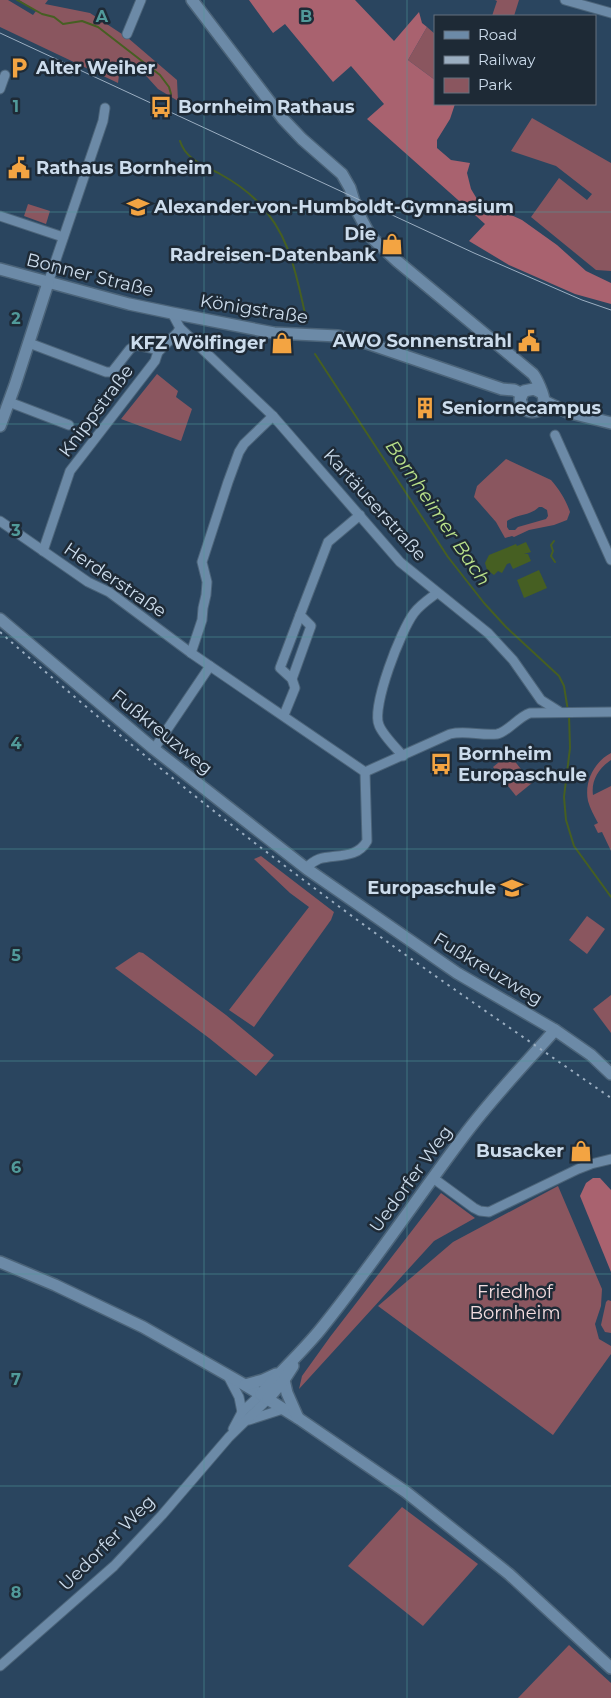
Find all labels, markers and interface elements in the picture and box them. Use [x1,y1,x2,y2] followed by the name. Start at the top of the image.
[95,7,109,26] text: A
[300,7,312,26] text: B
[434,15,596,105] legend
[478,25,517,44] text: Road
[478,50,536,69] text: Railway
[6,55,32,81] parking icon: Alter Weiher
[35,57,156,79] place label: Alter Weiher
[478,75,512,94] text: Park
[148,94,174,120] bus stop icon: Bornheim Rathaus
[178,96,355,118] place label: Bornheim Rathaus
[13,97,19,116] text: 1
[6,155,32,181] public building icon: Rathaus Bornheim
[36,157,213,179] place label: Rathaus Bornheim
[125,194,151,220] school or university icon: Alexander-von-Humboldt-Gymnasium
[153,196,514,218] place label: Alexander-von-Humboldt-Gymnasium
[170,223,376,266] place label: Die Radreisen-Datenbank
[379,231,405,257] shop icon: Die Radreisen-Datenbank
[24,249,156,301] street label: Bonner Straße
[198,290,310,328] street label: Königstraße
[11,309,21,328] text: 2
[516,328,542,354] public building icon: AWO Sonnenstrahl
[269,330,295,356] shop icon: KFZ Wölfinger
[332,330,512,352] place label: AWO Sonnenstrahl
[130,332,266,354] place label: KFZ Wölfinger
[54,360,138,462] street label: Knippstraße
[412,395,438,421] building icon: Seniornecampus
[442,397,601,419] place label: Seniornecampus
[381,436,495,590] water label: Bornheimer Bach
[319,444,431,566] street label: Kartäuserstraße
[10,521,21,540] text: 3
[60,538,171,622] street label: Herderstraße
[107,685,217,779] street label: Fußkreuzweg
[10,734,22,753] text: 4
[458,743,587,786] place label: Bornheim Europaschule
[428,751,454,777] bus stop icon: Bornheim Europaschule
[499,875,525,901] school or university icon: Europaschule
[367,877,496,899] place label: Europaschule
[429,928,547,1010] street label: Fußkreuzweg
[11,946,21,965] text: 5
[365,1121,457,1237] street label: Uedorfer Weg
[568,1138,594,1164] shop icon: Busacker
[476,1140,564,1162] place label: Busacker
[11,1158,21,1177] text: 6
[469,1281,561,1324] park label: Friedhof Bornheim
[11,1370,21,1389] text: 7
[54,1490,160,1596] street label: Uedorfer Weg
[11,1583,21,1602] text: 8

